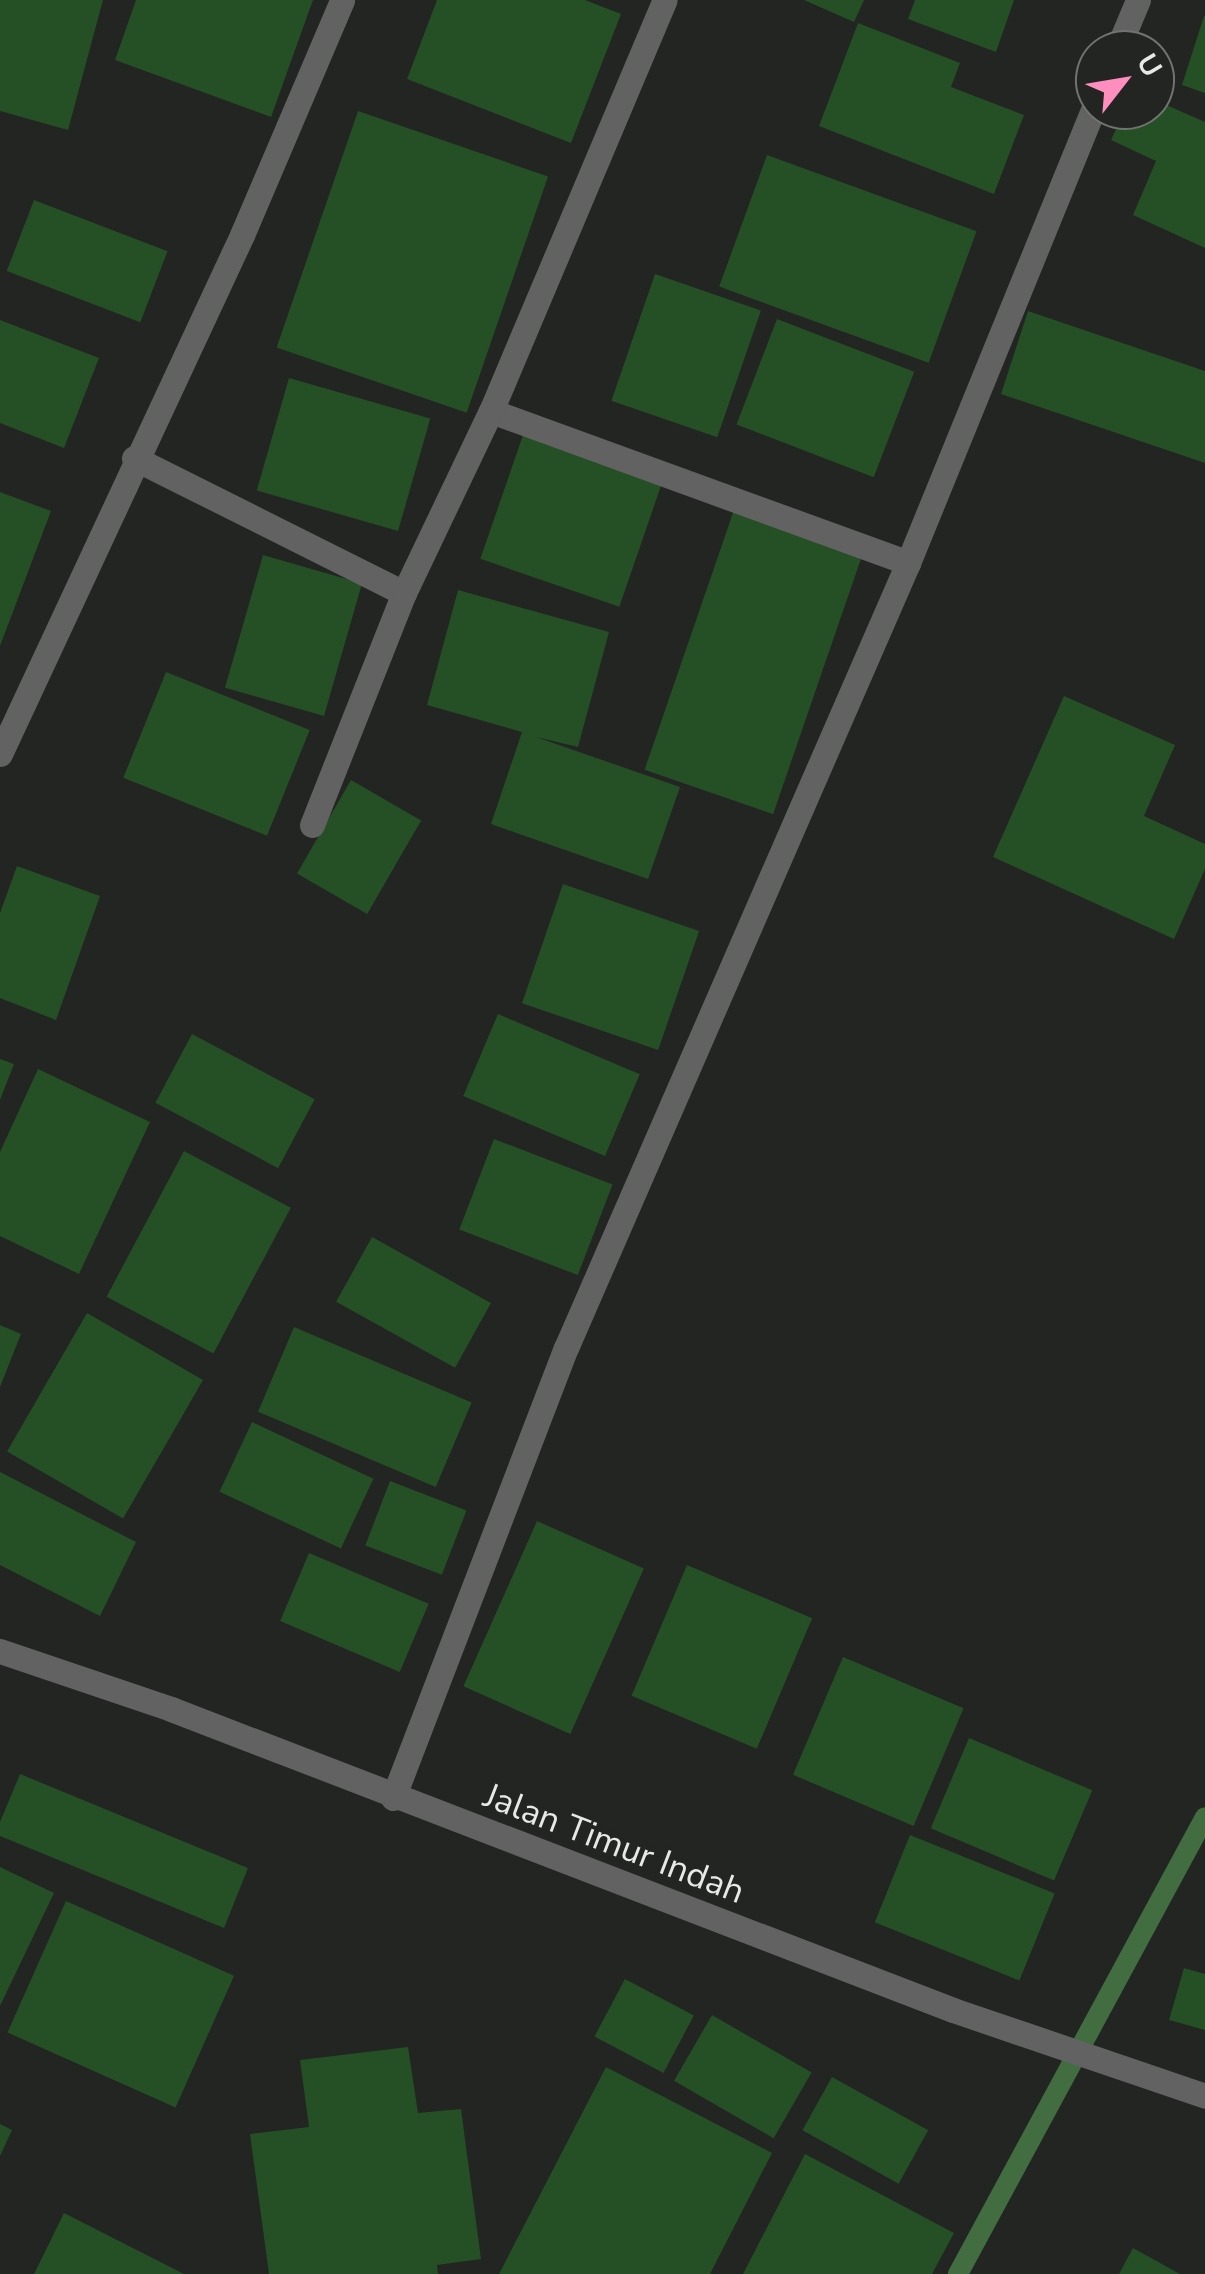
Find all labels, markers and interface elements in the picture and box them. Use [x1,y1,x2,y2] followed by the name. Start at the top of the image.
[1075,30,1175,130] north arrow
[1127,47,1171,84] text: U
[478,1775,750,1913] street label: Jalan Timur Indah

